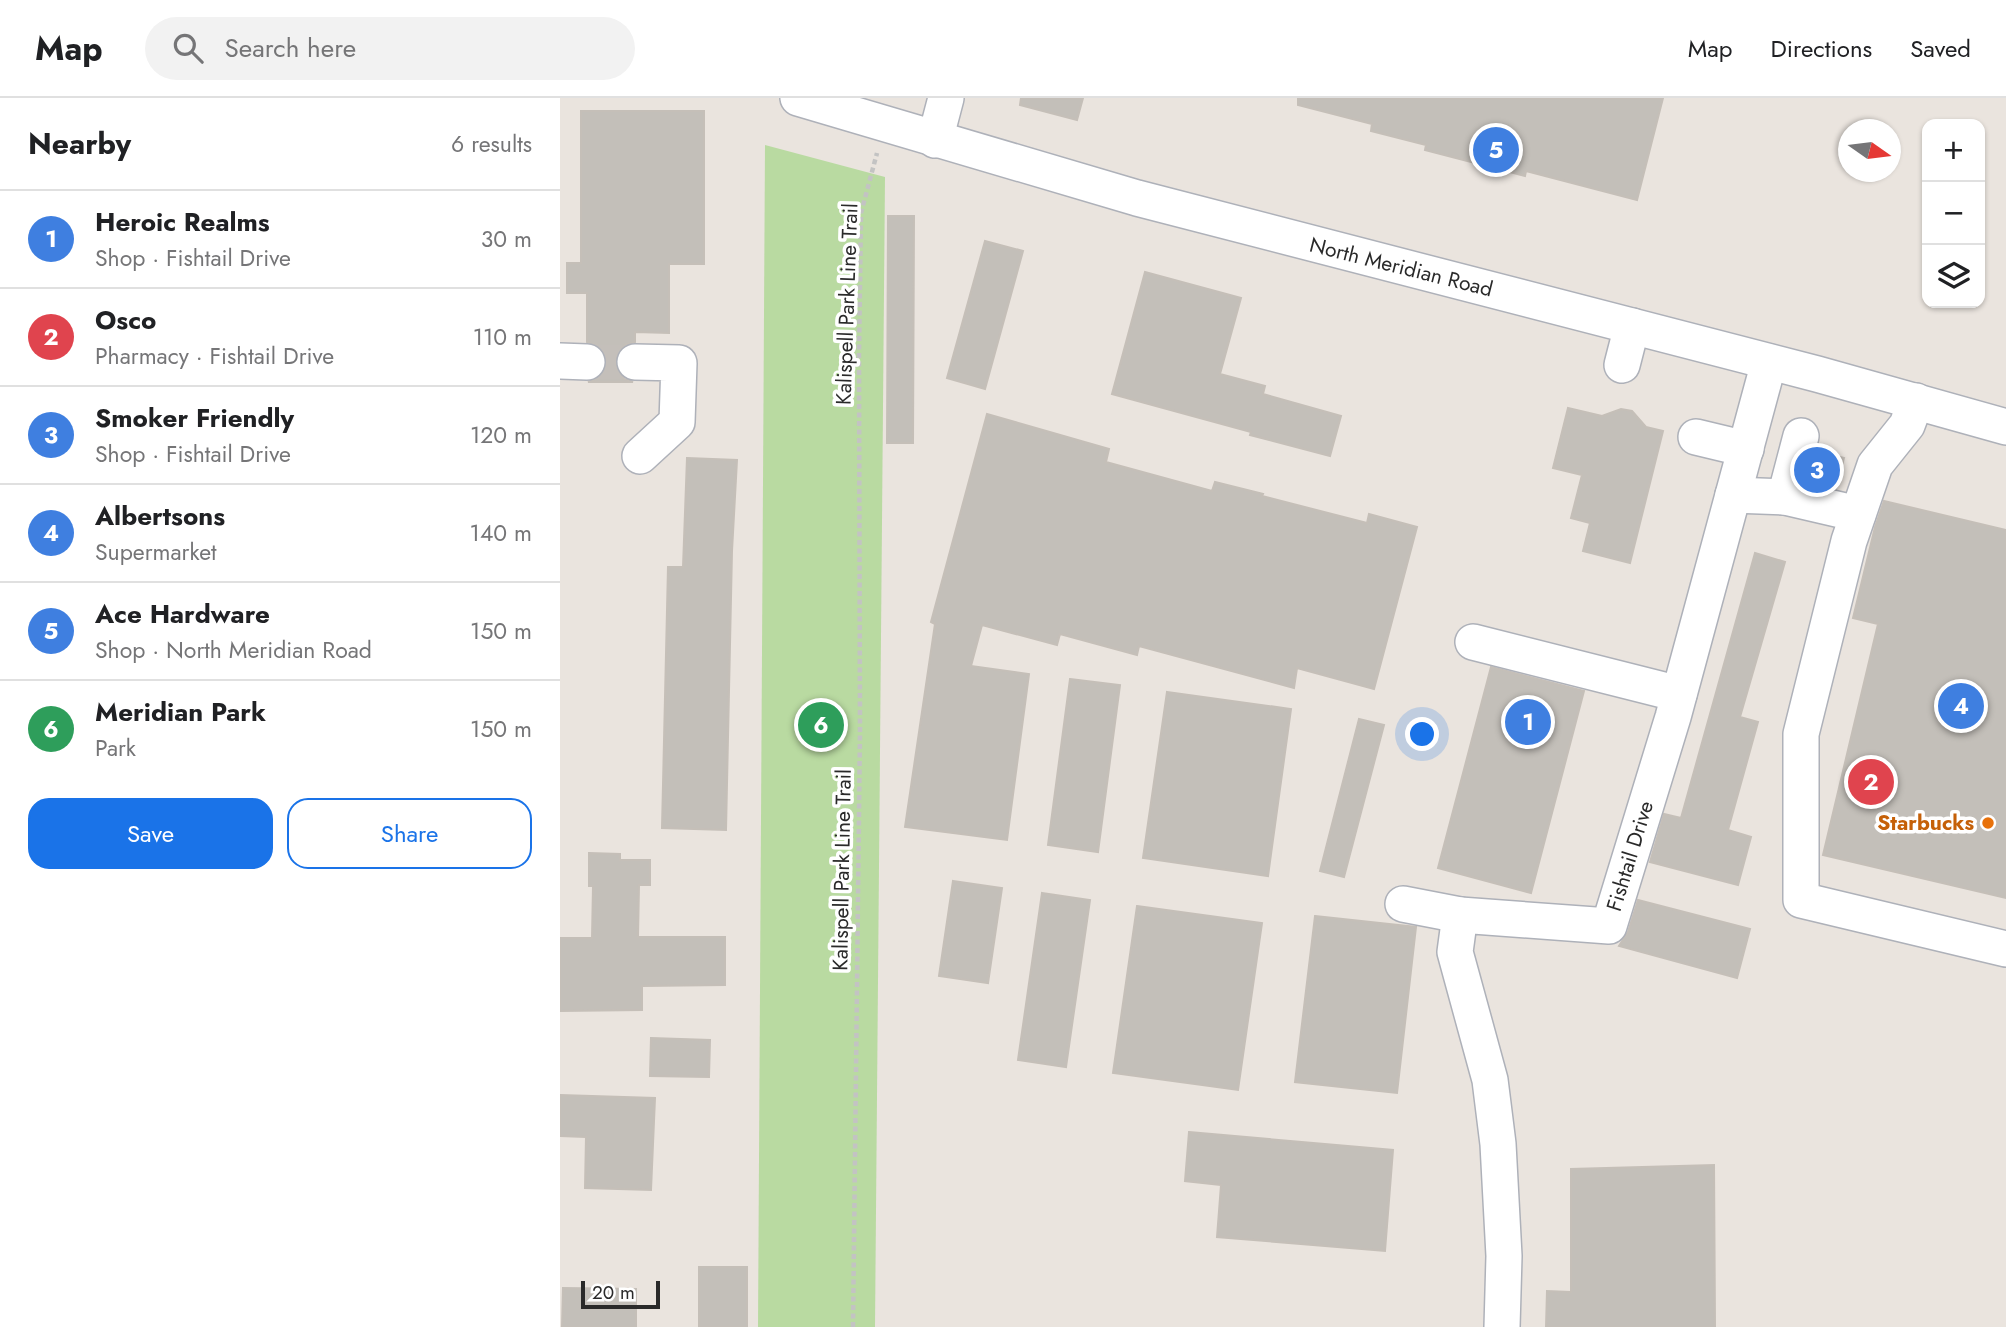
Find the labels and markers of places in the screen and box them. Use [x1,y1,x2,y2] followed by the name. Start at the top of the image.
[1473,124,1519,176] pin: 5
[1794,444,1840,496] pin: 3
[1938,680,1984,732] pin: 4
[1505,696,1551,748] pin: 1
[798,699,844,751] pin: 6
[1848,756,1894,808] pin: 2
[1877,808,1974,838] place label: Starbucks
[1980,815,1996,831] marker: Starbucks

